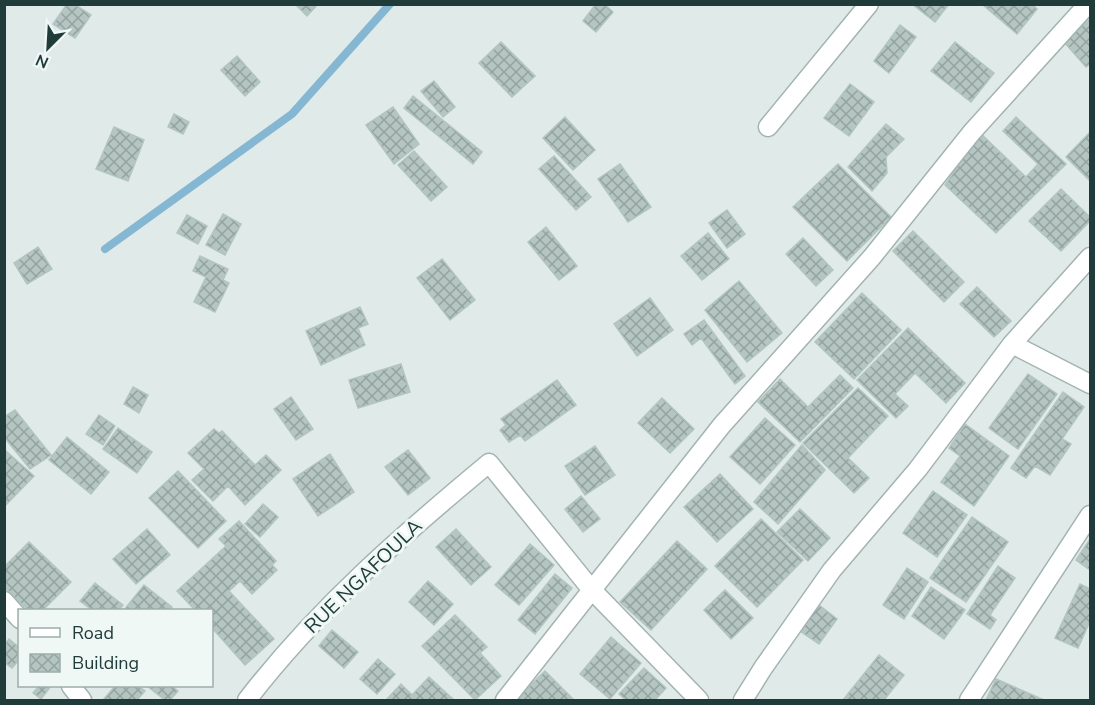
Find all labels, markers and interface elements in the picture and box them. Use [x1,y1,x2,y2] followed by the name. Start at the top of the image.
[18,18,78,78] north arrow
[32,48,52,73] text: N
[299,513,428,640] street label: RUE NGAFOULA
[18,609,213,687] legend
[72,621,114,645] text: Road
[72,651,139,675] text: Building

